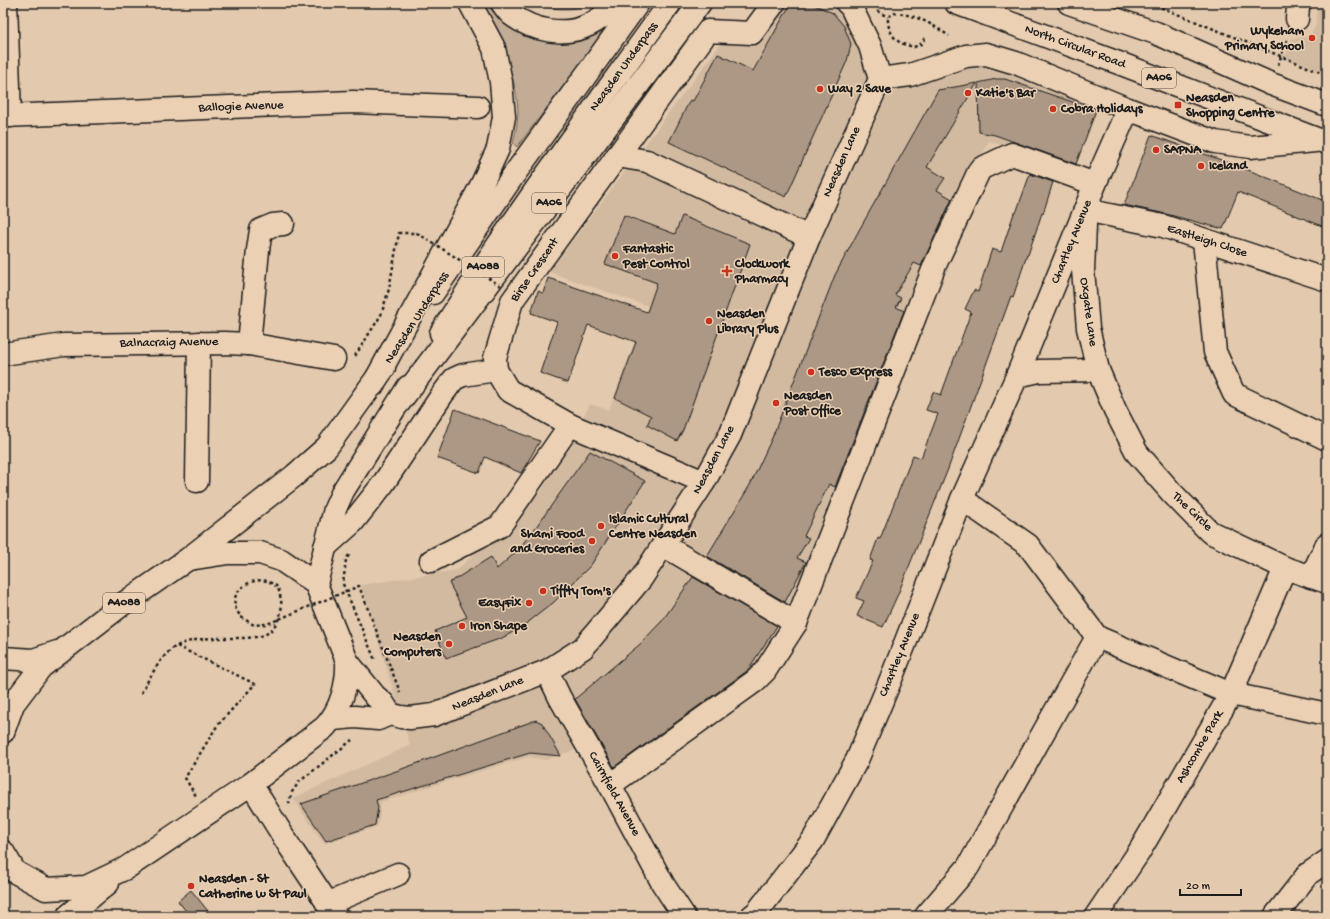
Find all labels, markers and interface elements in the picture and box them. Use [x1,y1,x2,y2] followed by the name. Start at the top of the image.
[587,18,662,115] street label: Neasden Underpass
[1022,22,1129,73] street label: North Circular Road
[1224,24,1305,54] place label: Wykeham Primary School
[1307,33,1317,43] marker: Wykeham Primary School
[1142,68,1176,88] road number: A406
[827,82,892,97] place label: Way 2 Save
[815,84,825,94] marker: Way 2 Save
[975,86,1036,101] place label: Katie's Bar
[963,88,973,98] marker: Katie's Bar
[1186,91,1276,122] place label: Neasden Shopping Centre
[197,98,284,116] street label: Ballogie Avenue
[1173,100,1183,110] marker: Neasden Shopping Centre
[1060,102,1144,117] place label: Cobra Holidays
[1048,104,1058,114] marker: Cobra Holidays
[820,124,864,200] street label: Neasden Lane
[1164,143,1202,158] place label: SAPNA
[1151,145,1161,155] marker: SAPNA
[1209,159,1249,174] place label: Iceland
[1196,161,1206,171] marker: Iceland
[532,193,566,213] road number: A406
[1048,198,1096,286] street label: Chartley Avenue
[1165,221,1249,261] street label: Eastleigh Close
[507,234,563,306] street label: Birse Crescent
[622,242,690,272] place label: Fantastic Pest Control
[610,251,620,261] marker: Fantastic Pest Control
[462,257,504,277] road number: A4088
[734,257,791,287] place label: Clockwork Pharmacy
[722,266,732,276] marker: Clockwork Pharmacy
[382,268,453,367] street label: Neasden Underpass
[1076,277,1100,348] street label: Oxgate Lane
[717,307,779,337] place label: Neasden Library Plus
[704,316,714,326] marker: Neasden Library Plus
[119,335,219,351] street label: Balnacraig Avenue
[818,365,893,381] place label: Tesco Express
[806,367,816,377] marker: Tesco Express
[783,389,842,419] place label: Neasden Post Office
[771,398,781,408] marker: Neasden Post Office
[690,423,739,497] street label: Neasden Lane
[1168,488,1215,535] street label: The Circle
[608,512,697,542] place label: Islamic Cultural Centre Neasden
[596,521,606,531] marker: Islamic Cultural Centre Neasden
[509,527,585,557] place label: Shami Food and Groceries
[587,536,597,546] marker: Shami Food and Groceries
[550,583,612,599] place label: Tiffty Tom's
[538,586,548,596] marker: Tiffty Tom's
[103,593,145,613] road number: A4088
[478,596,521,611] place label: EasyFix
[524,598,534,608] marker: EasyFix
[876,611,924,699] street label: Chartley Avenue
[470,619,528,635] place label: Iron Shape
[457,621,467,631] marker: Iron Shape
[383,630,442,661] place label: Neasden Computers
[444,639,454,649] marker: Neasden Computers
[450,673,526,715] street label: Neasden Lane
[1173,707,1227,786] street label: Ashcombe Park
[585,749,643,839] street label: Cairnfield Avenue
[1180,871,1241,897] scale bar
[198,872,307,902] place label: Neasden - St Catherine w St Paul
[1186,880,1211,894] text: 20 m
[186,881,196,891] marker: Neasden - St Catherine w St Paul

